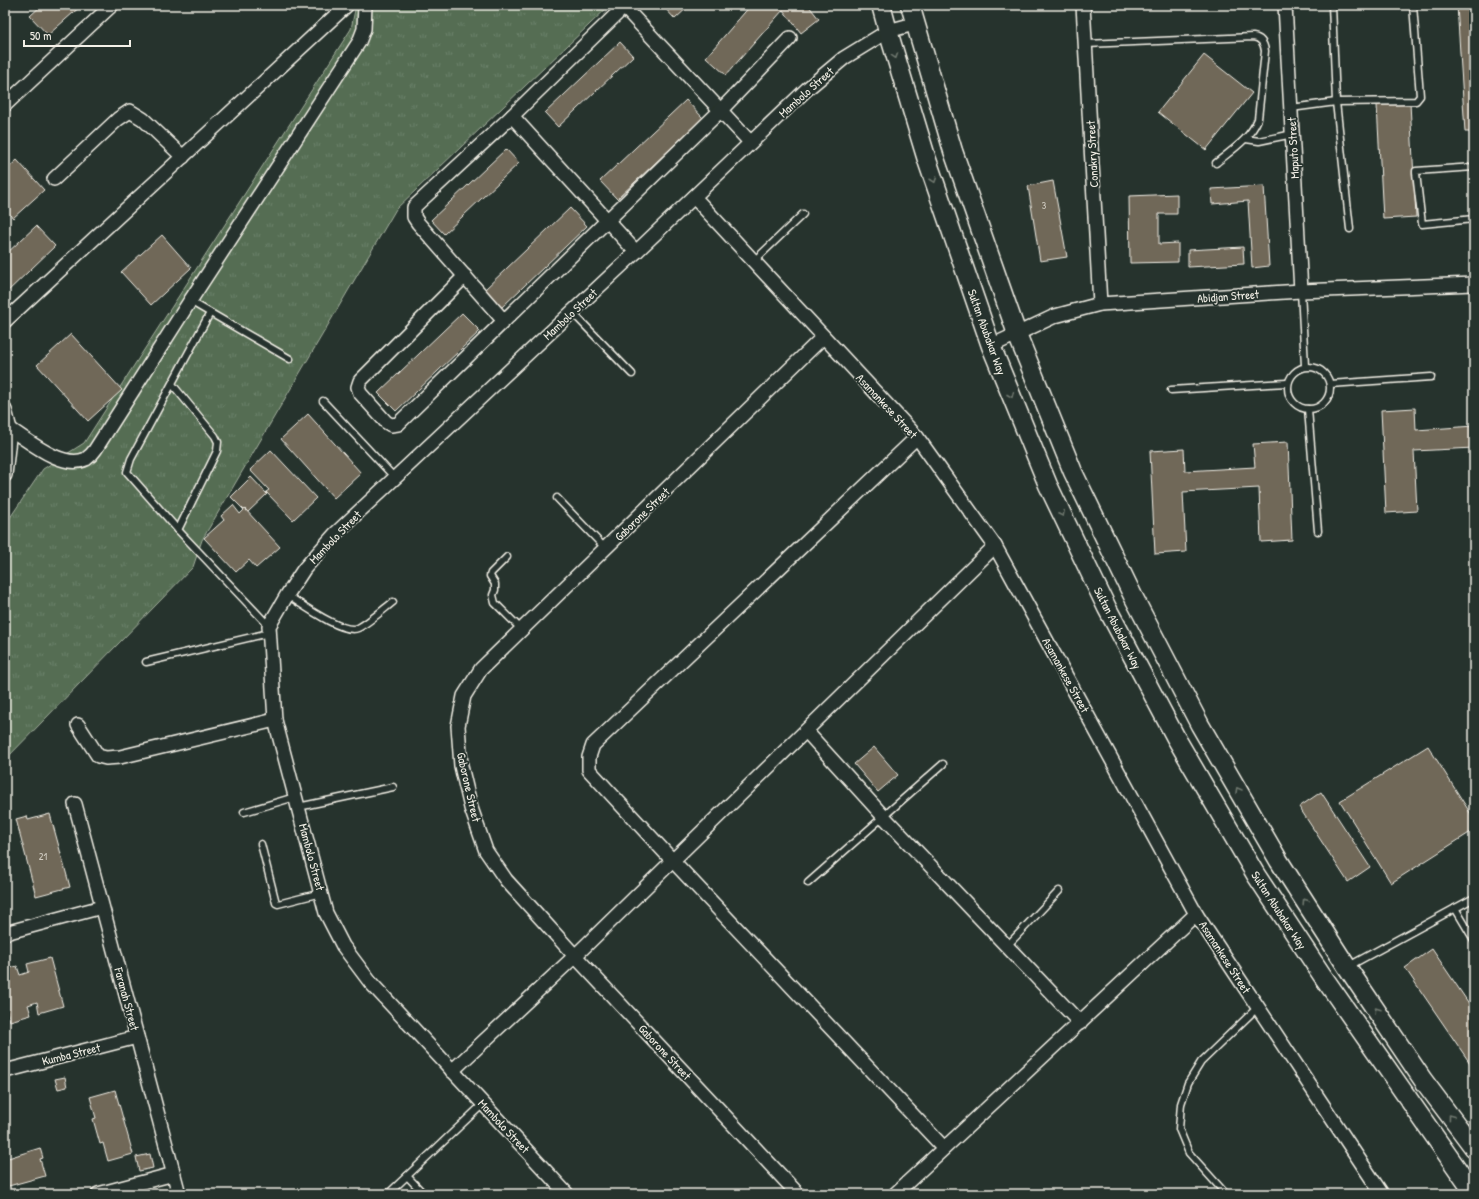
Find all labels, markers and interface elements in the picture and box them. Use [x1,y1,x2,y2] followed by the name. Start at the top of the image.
[24,22,130,48] scale bar
[30,27,51,44] text: 50 m
[890,52,899,59] one-way arrow
[775,62,838,121] street label: Mambolo Street
[1283,116,1303,179] street label: Maputo Street
[1082,119,1102,188] street label: Conakry Street
[929,177,938,184] one-way arrow
[1042,199,1047,212] house number: 3
[539,284,601,344] street label: Mambolo Street
[1197,285,1260,307] street label: Abidjan Street
[964,287,1010,377] street label: Sultan Abubakar Way
[852,370,922,443] street label: Asamankese Street
[1006,390,1014,398] one-way arrow
[611,483,674,545] street label: Gaborone Street
[305,506,366,568] street label: Mambolo Street
[1057,510,1065,518] one-way arrow
[1090,584,1146,672] street label: Sultan Abubakar Way
[1038,634,1094,716] street label: Asamankese Street
[453,751,485,824] street label: Gaborone Street
[1236,787,1243,794] one-way arrow
[295,822,329,893] street label: Mambolo Street
[39,850,48,863] house number: 21
[1247,868,1311,952] street label: Sultan Abubakar Way
[1303,899,1310,906] one-way arrow
[1195,917,1255,997] street label: Asamankese Street
[110,965,144,1033] street label: Faranah Street
[1374,1007,1381,1014] one-way arrow
[635,1020,696,1084] street label: Gaborone Street
[40,1038,103,1069] street label: Kumba Street
[474,1095,534,1157] street label: Mambolo Street
[1448,1114,1456,1121] one-way arrow

